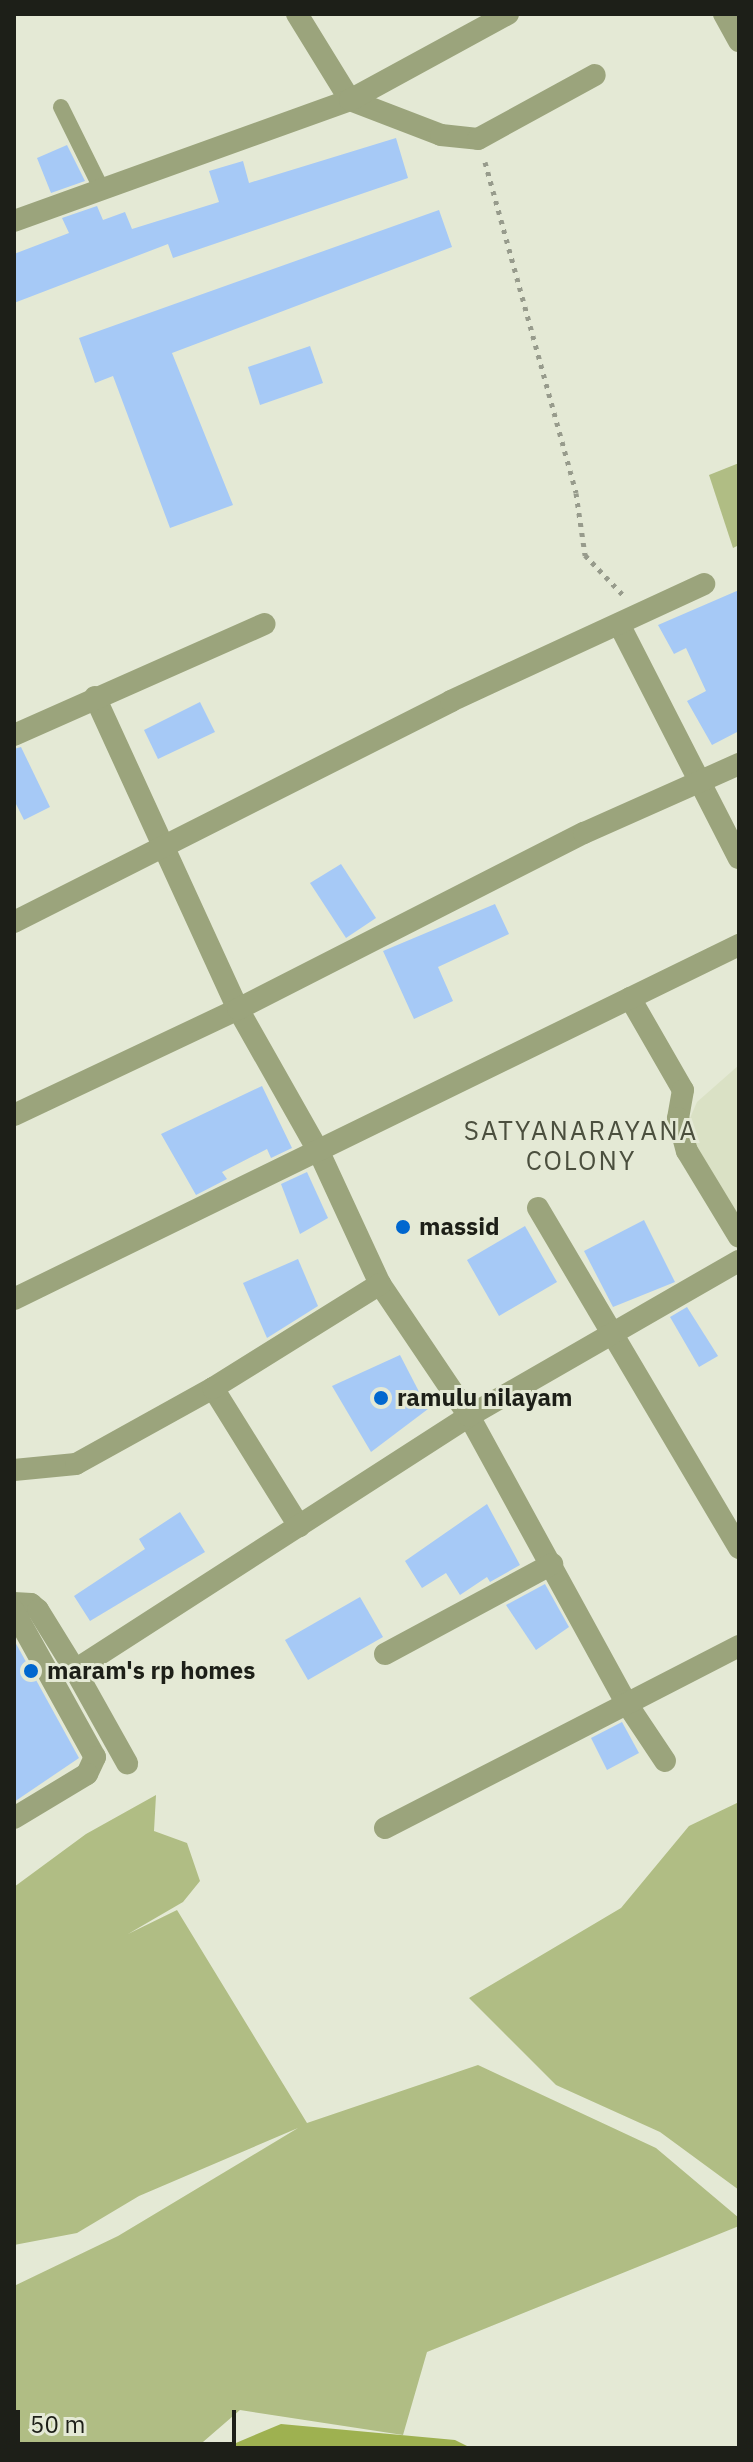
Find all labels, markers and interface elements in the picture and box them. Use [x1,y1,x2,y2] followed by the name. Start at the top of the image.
[464,1115,698,1176] district label: SATYANARAYANA COLONY
[419,1213,500,1241] place label: massid
[394,1218,412,1236] marker: massid
[397,1384,572,1412] place label: ramulu nilayam
[372,1389,390,1407] marker: ramulu nilayam
[47,1657,255,1685] place label: maram's rp homes
[22,1662,40,1680] marker: maram's rp homes
[20,2394,240,2444] scale bar
[30,2408,85,2440] text: 50 m

